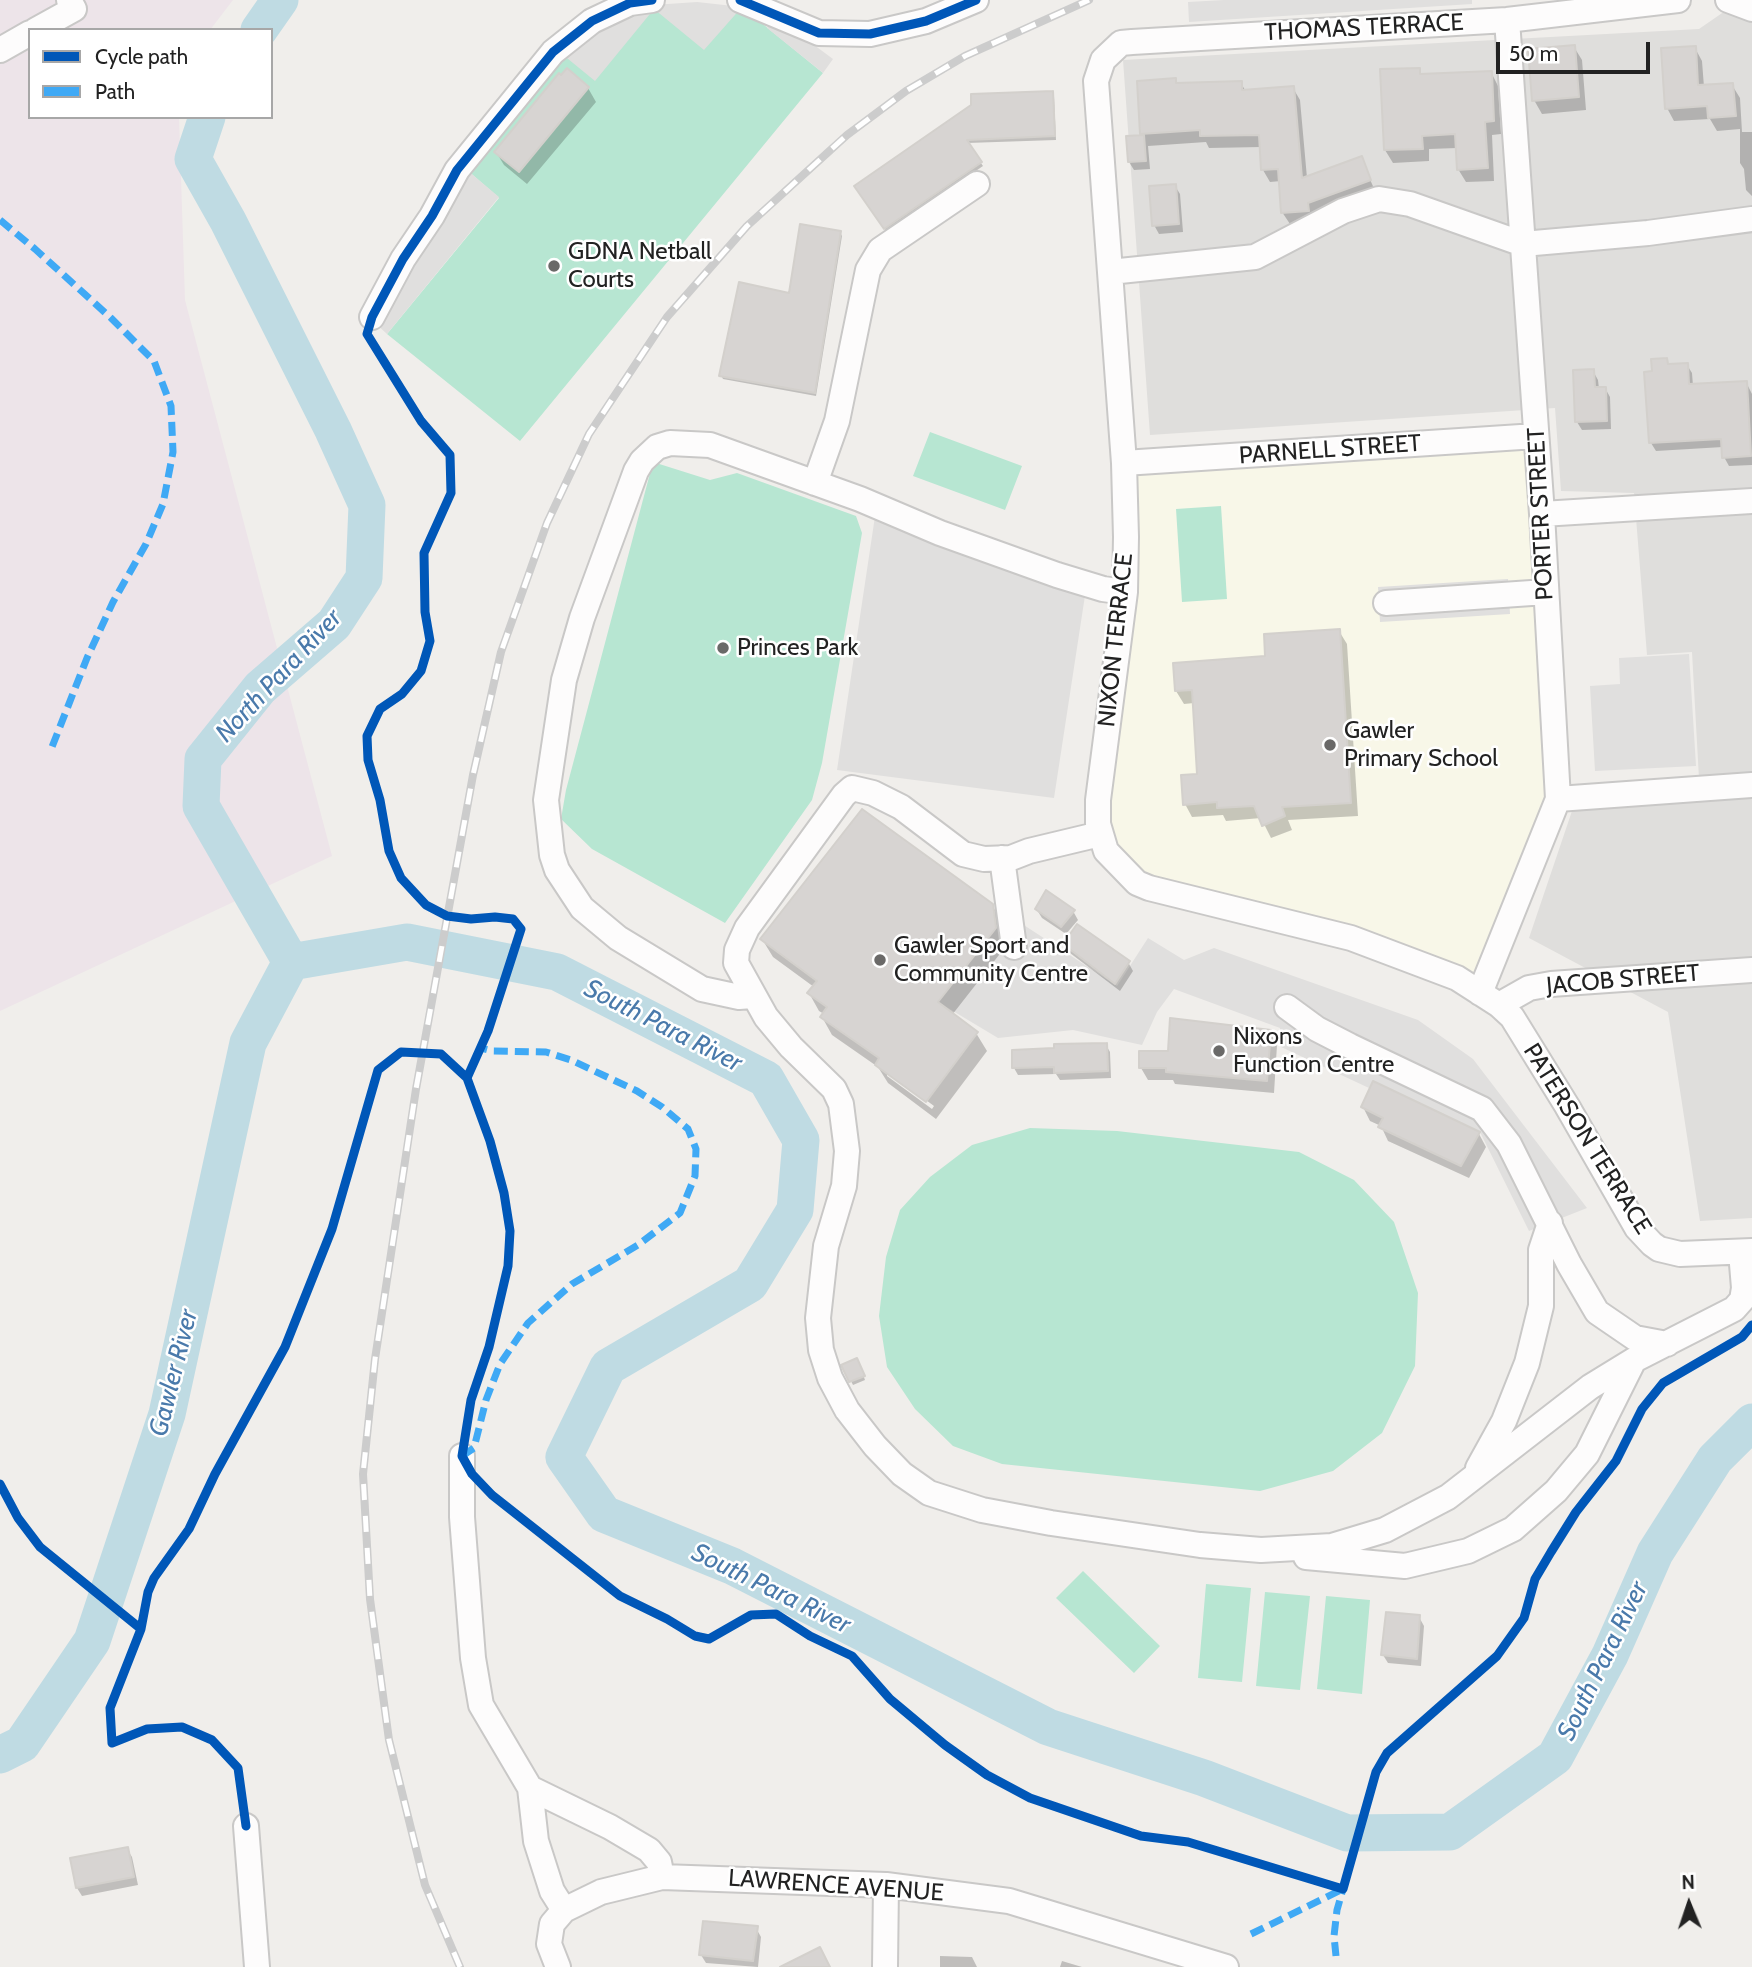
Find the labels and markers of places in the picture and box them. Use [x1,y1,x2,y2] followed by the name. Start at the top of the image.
[568,238,712,294] place label: GDNA Netball Courts
[546,258,562,274] marker: GDNA Netball Courts
[737,634,858,662] place label: Princes Park
[715,640,731,656] marker: Princes Park
[1344,717,1498,773] place label: Gawler Primary School
[1322,737,1338,753] marker: Gawler Primary School
[894,932,1088,988] place label: Gawler Sport and Community Centre
[872,952,888,968] marker: Gawler Sport and Community Centre
[1233,1023,1394,1079] place label: Nixons Function Centre
[1211,1043,1227,1059] marker: Nixons Function Centre

